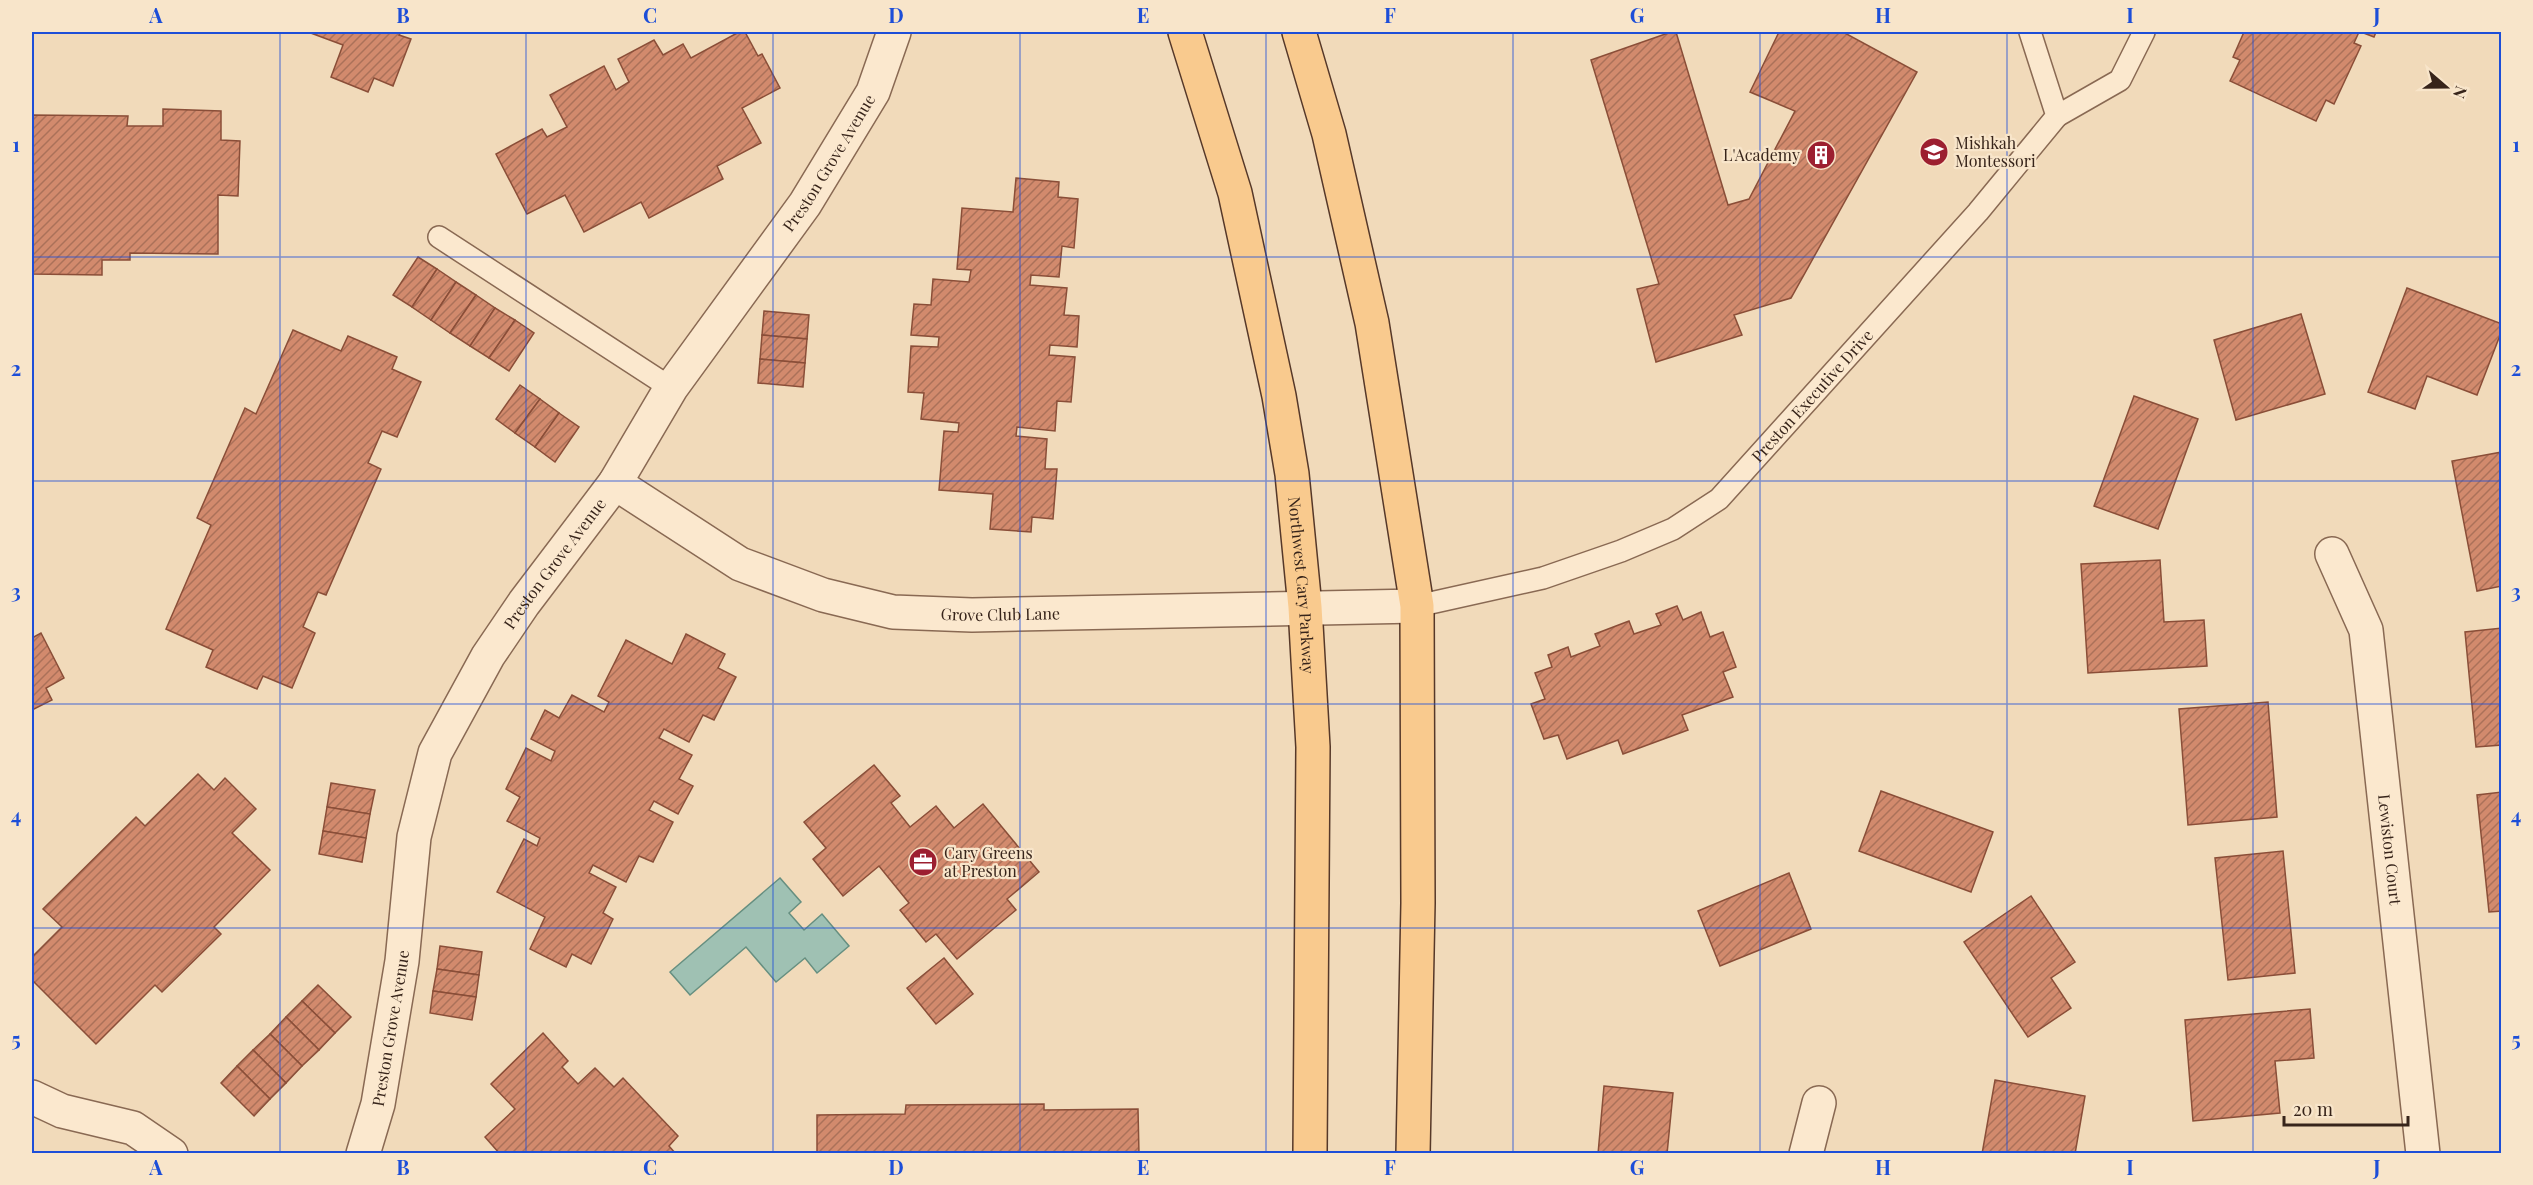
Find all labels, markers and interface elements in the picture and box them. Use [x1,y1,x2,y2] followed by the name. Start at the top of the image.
[148,1,163,28] text: A
[396,1,410,28] text: B
[643,1,657,28] text: C
[888,1,904,28] text: D
[1137,1,1149,28] text: E
[1384,1,1396,28] text: F
[1630,1,1645,28] text: G
[1875,1,1891,28] text: H
[2126,1,2134,28] text: I
[2372,1,2381,28] text: J
[2416,57,2476,117] north arrow
[2449,83,2472,102] text: N
[777,90,879,235] street label: Preston Grove Avenue
[12,130,20,157] text: 1
[2512,130,2520,157] text: 1
[1955,132,2036,171] place label: Mishkah Montessori
[1918,136,1950,168] school or university icon: Mishkah Montessori
[1805,139,1837,171] building icon: L'Academy
[1723,144,1800,165] place label: L'Academy
[1746,325,1877,466] street label: Preston Executive Drive
[11,354,21,381] text: 2
[2511,354,2521,381] text: 2
[499,493,610,633] street label: Preston Grove Avenue
[1284,496,1320,674] street label: Northwest Cary Parkway
[11,577,21,604] text: 3
[2511,577,2521,604] text: 3
[940,602,1060,625] street label: Grove Club Lane
[2374,793,2407,906] street label: Lewiston Court
[11,801,21,828] text: 4
[2511,801,2521,828] text: 4
[944,842,1033,881] place label: Cary Greens at Preston
[907,846,939,878] office icon: Cary Greens at Preston
[367,949,413,1108] street label: Preston Grove Avenue
[11,1025,21,1052] text: 5
[2511,1025,2521,1052] text: 5
[2284,1089,2408,1127] scale bar
[2293,1097,2333,1121] text: 20 m
[148,1153,163,1180] text: A
[396,1153,410,1180] text: B
[643,1153,657,1180] text: C
[888,1153,904,1180] text: D
[1137,1153,1149,1180] text: E
[1384,1153,1396,1180] text: F
[1630,1153,1645,1180] text: G
[1875,1153,1891,1180] text: H
[2126,1153,2134,1180] text: I
[2372,1153,2381,1180] text: J

